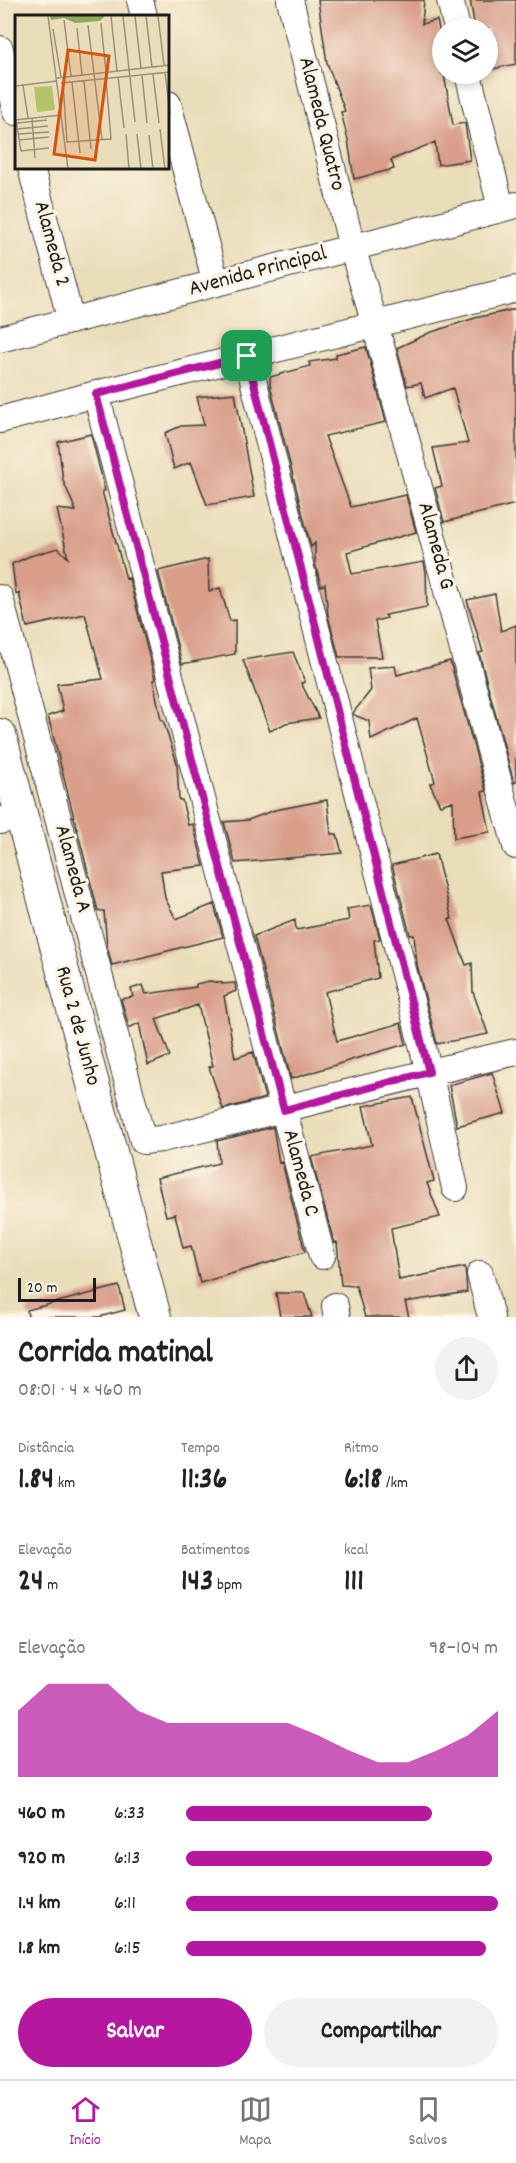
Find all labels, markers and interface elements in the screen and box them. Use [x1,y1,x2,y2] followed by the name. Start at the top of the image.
[15,15,170,170] inset map
[432,18,498,84] map controls
[432,18,498,84] button: layers
[289,54,353,194] street label: Alameda Quatro
[25,198,77,290] street label: Alameda 2
[186,239,330,305] street label: Avenida Principal
[221,330,272,381] pin
[230,339,263,372] icon: arrive
[408,499,462,593] street label: Alameda G
[45,821,99,917] street label: Alameda A
[46,963,108,1089] street label: Rua 2 de Junho
[274,1126,327,1220] street label: Alameda C
[18,1275,96,1302] scale bar
[27,1277,57,1300] text: 20 m
[18,1331,213,1378] text: Corrida matinal
[435,1337,498,1400] button: share
[18,1377,142,1405] text: 08:01 · 4 × 460 m
[18,1437,74,1460] text: Distância
[181,1437,220,1460] text: Tempo
[344,1437,379,1460] text: Ritmo
[18,1460,54,1503] text: 1.84
[181,1460,227,1503] text: 11:36
[344,1460,382,1503] text: 6:18
[54,1472,75,1495] text: km
[382,1472,408,1495] text: /km
[18,1539,72,1562] text: Elevação
[181,1539,250,1562] text: Batimentos
[344,1539,368,1562] text: kcal
[18,1562,44,1605] text: 24
[181,1562,213,1605] text: 143
[344,1562,364,1605] text: 111
[44,1574,58,1597] text: m
[213,1574,242,1597] text: bpm
[18,1635,85,1663] text: Elevação
[429,1635,498,1663] text: 98–104 m
[18,1800,65,1828] text: 460 m
[114,1800,145,1828] text: 6:33
[18,1845,65,1873] text: 920 m
[114,1845,140,1873] text: 6:13
[18,1890,61,1918] text: 1.4 km
[114,1890,136,1918] text: 6:11
[18,1935,60,1963] text: 1.8 km
[114,1935,141,1963] text: 6:15
[18,1998,252,2067] button: Salvar
[264,1998,498,2067] button: Compartilhar
[69,2093,102,2152] tab: Início
[239,2093,272,2152] tab: Mapa
[409,2093,447,2152] tab: Salvos

